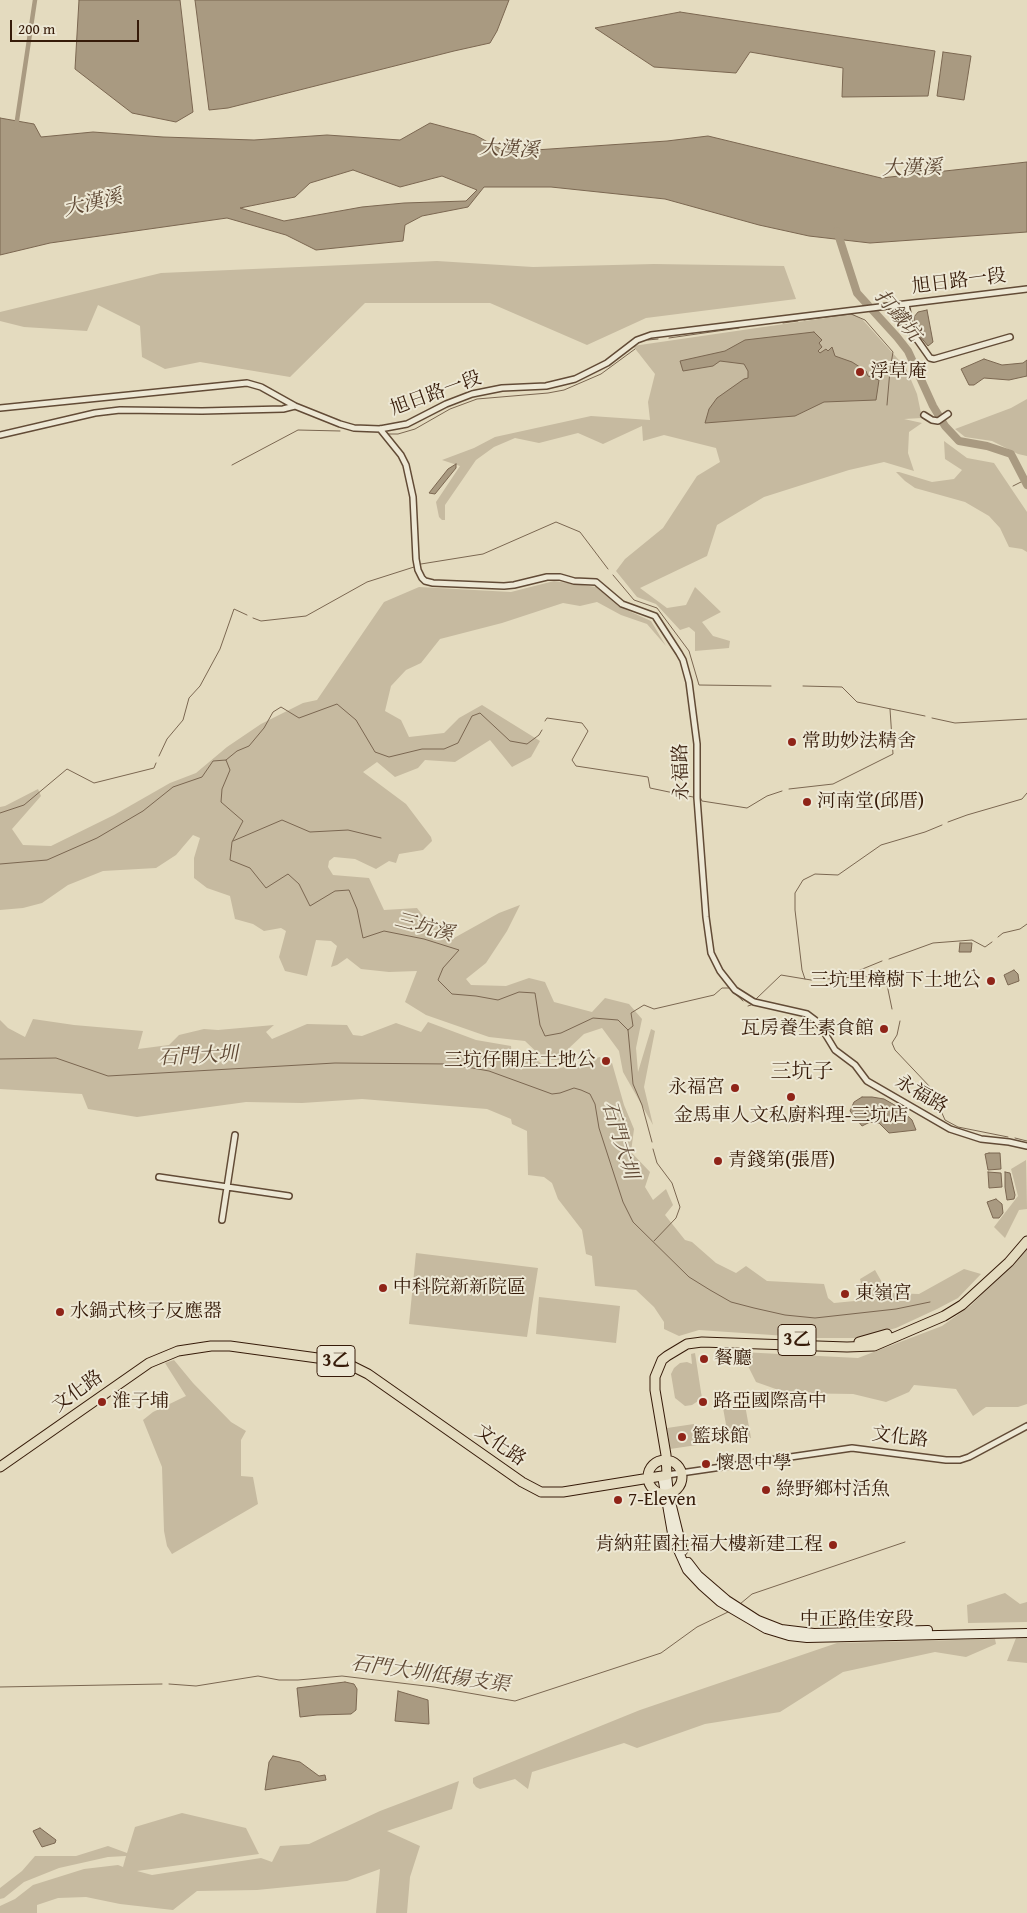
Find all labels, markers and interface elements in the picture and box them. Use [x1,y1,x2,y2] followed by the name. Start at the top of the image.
[12,10,141,42] scale bar
[18,18,55,39] text: 200 m
[478,136,540,164] water label: 大漢溪
[882,156,942,182] water label: 大漢溪
[61,186,125,222] water label: 大漢溪
[910,265,1008,299] street label: 旭日路一段
[869,285,925,347] water label: 打鐵坑
[870,361,927,383] place label: 浮草庵
[854,366,866,378] marker: 浮草庵
[387,367,485,421] street label: 旭日路一段
[802,731,916,753] place label: 常助妙法精舍
[786,736,798,748] marker: 常助妙法精舍
[670,743,694,801] street label: 永福路
[817,791,924,813] place label: 河南堂(邱厝)
[801,796,813,808] marker: 河南堂(邱厝)
[392,909,456,947] water label: 三坑溪
[810,970,981,992] place label: 三坑里樟樹下土地公
[985,975,997,987] marker: 三坑里樟樹下土地公
[741,1018,874,1040] place label: 瓦房養生素食館
[878,1023,890,1035] marker: 瓦房養生素食館
[157,1043,239,1071] water label: 石門大圳
[444,1050,596,1072] place label: 三坑仔開庄土地公
[600,1055,612,1067] marker: 三坑仔開庄土地公
[771,1060,833,1086] district label: 三坑子
[891,1071,951,1119] street label: 永福路
[668,1077,725,1099] place label: 永福宮
[729,1082,741,1094] marker: 永福宮
[785,1091,797,1103] marker: 金馬車人文私廚料理-三坑店
[596,1098,642,1182] water label: 石門大圳
[674,1105,908,1127] place label: 金馬車人文私廚料理-三坑店
[728,1150,835,1172] place label: 青錢第(張厝)
[712,1155,724,1167] marker: 青錢第(張厝)
[393,1277,526,1299] place label: 中科院新新院區
[377,1282,389,1294] marker: 中科院新新院區
[855,1283,912,1305] place label: 東嶺宮
[839,1288,851,1300] marker: 東嶺宮
[70,1301,222,1323] place label: 水鍋式核子反應器
[54,1306,66,1318] marker: 水鍋式核子反應器
[778,1324,816,1356] road number: 3乙
[317,1345,355,1376] road number: 3乙
[714,1348,752,1370] place label: 餐廳
[698,1353,710,1365] marker: 餐廳
[48,1366,108,1418] street label: 文化路
[112,1391,169,1413] place label: 淮子埔
[713,1391,827,1413] place label: 路亞國際高中
[96,1396,108,1408] marker: 淮子埔
[697,1396,709,1408] marker: 路亞國際高中
[470,1420,530,1472] street label: 文化路
[870,1423,930,1453] street label: 文化路
[692,1426,749,1448] place label: 籃球館
[676,1431,688,1443] marker: 籃球館
[716,1453,792,1475] place label: 懷恩中學
[700,1458,712,1470] marker: 懷恩中學
[776,1479,890,1501] place label: 綠野鄉村活魚
[760,1484,772,1496] marker: 綠野鄉村活魚
[628,1489,696,1511] place label: 7-Eleven
[612,1494,624,1506] marker: 7-Eleven
[595,1534,823,1556] place label: 肯納莊園社福大樓新建工程
[827,1539,839,1551] marker: 肯納莊園社福大樓新建工程
[800,1609,914,1631] street label: 中正路佳安段
[349,1652,511,1698] water label: 石門大圳低揚支渠

